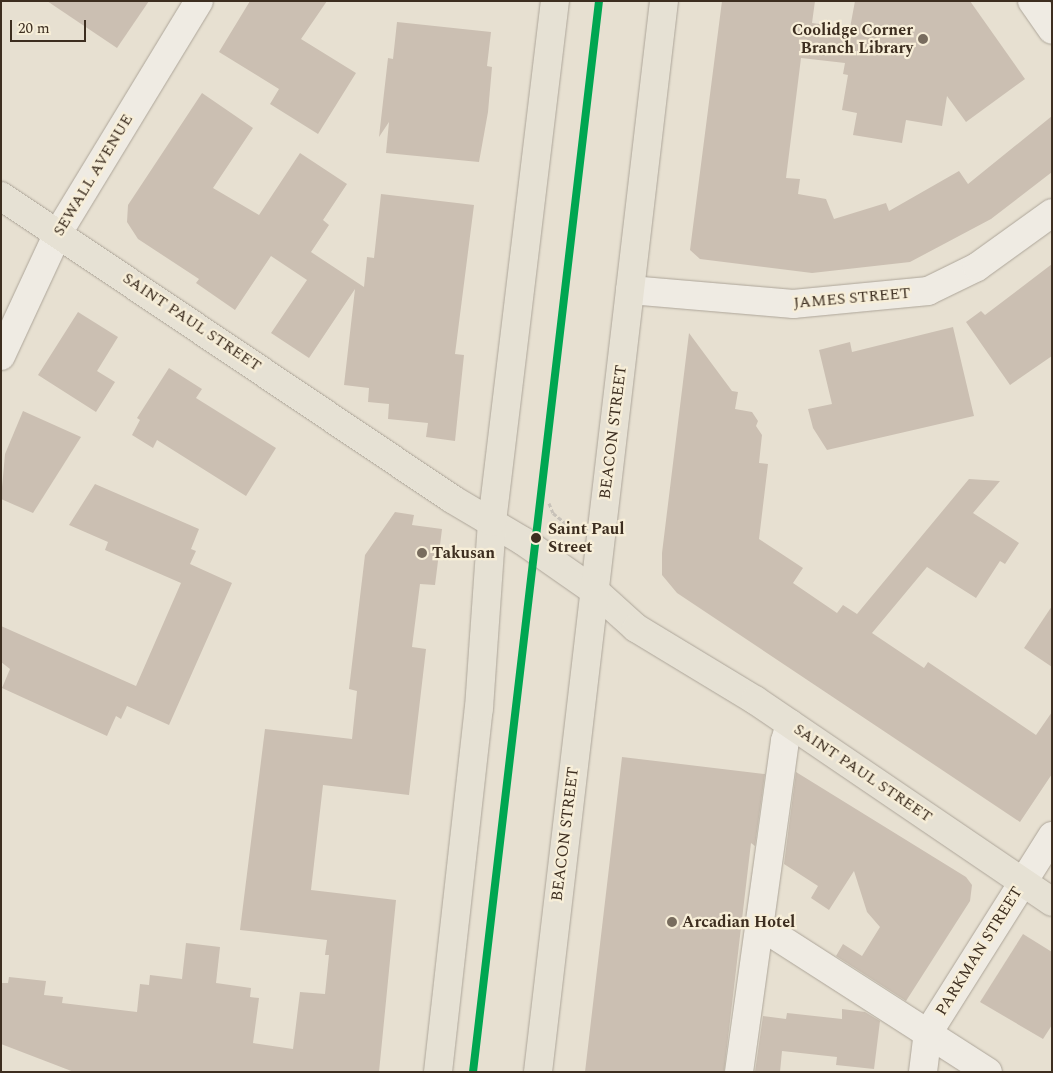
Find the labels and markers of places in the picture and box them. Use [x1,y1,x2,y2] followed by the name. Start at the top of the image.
[792,20,913,58] place label: Coolidge Corner Branch Library
[917,33,929,45] marker: Coolidge Corner Branch Library
[548,519,625,557] place label: Saint Paul Street
[527,529,545,547] marker: Saint Paul Street
[432,543,495,563] place label: Takusan
[416,547,428,559] marker: Takusan
[682,912,795,932] place label: Arcadian Hotel
[666,916,678,928] marker: Arcadian Hotel

